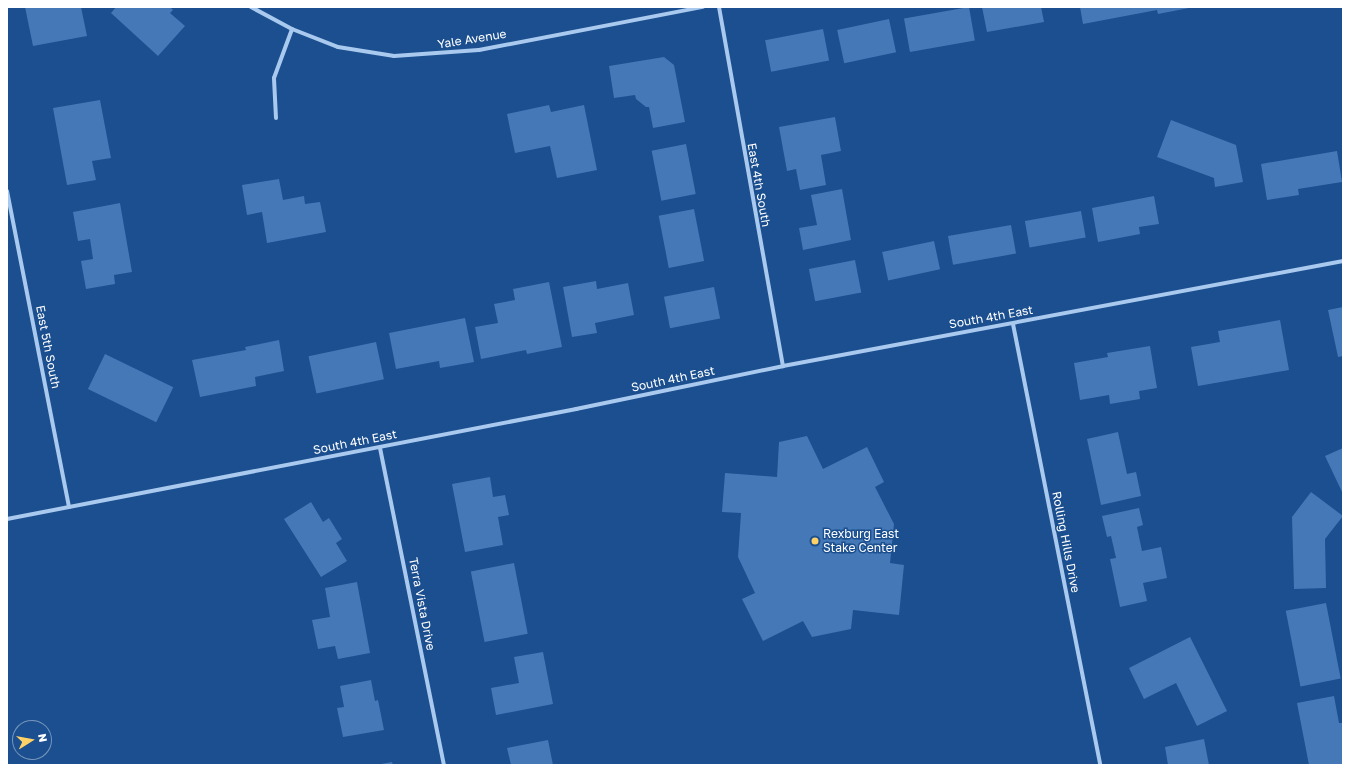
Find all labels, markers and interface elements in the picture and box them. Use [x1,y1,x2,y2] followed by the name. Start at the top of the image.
[437,26,507,52] street label: Yale Avenue
[745,142,773,228] street label: East 4th South
[948,303,1034,331] street label: South 4th East
[33,304,63,390] street label: East 5th South
[630,363,716,395] street label: South 4th East
[312,427,398,457] street label: South 4th East
[1049,490,1083,594] street label: Rolling Hills Drive
[823,527,899,555] place label: Rexburg East Stake Center
[810,536,820,546] marker: Rexburg East Stake Center
[406,556,438,652] street label: Terra Vista Drive
[12,720,52,760] north arrow
[36,732,50,743] text: N

